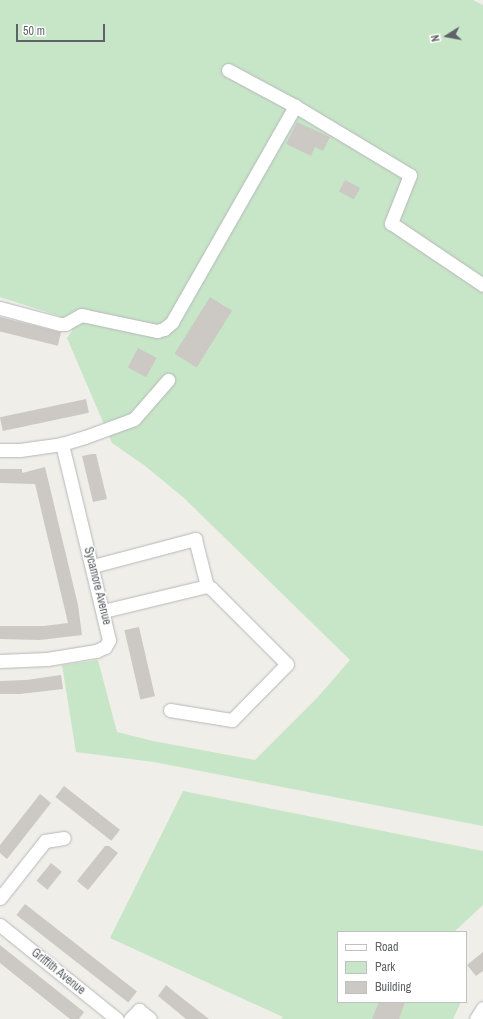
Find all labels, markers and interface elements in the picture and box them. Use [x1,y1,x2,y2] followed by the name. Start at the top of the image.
[18,16,107,42] scale bar
[427,16,467,56] north arrow
[23,23,45,39] text: 50 m
[428,34,443,43] text: N
[80,545,114,627] street label: Sycamore Avenue
[337,931,467,1003] legend
[375,939,399,955] text: Road
[28,946,88,998] street label: Griffith Avenue
[375,959,395,975] text: Park
[375,979,411,995] text: Building

